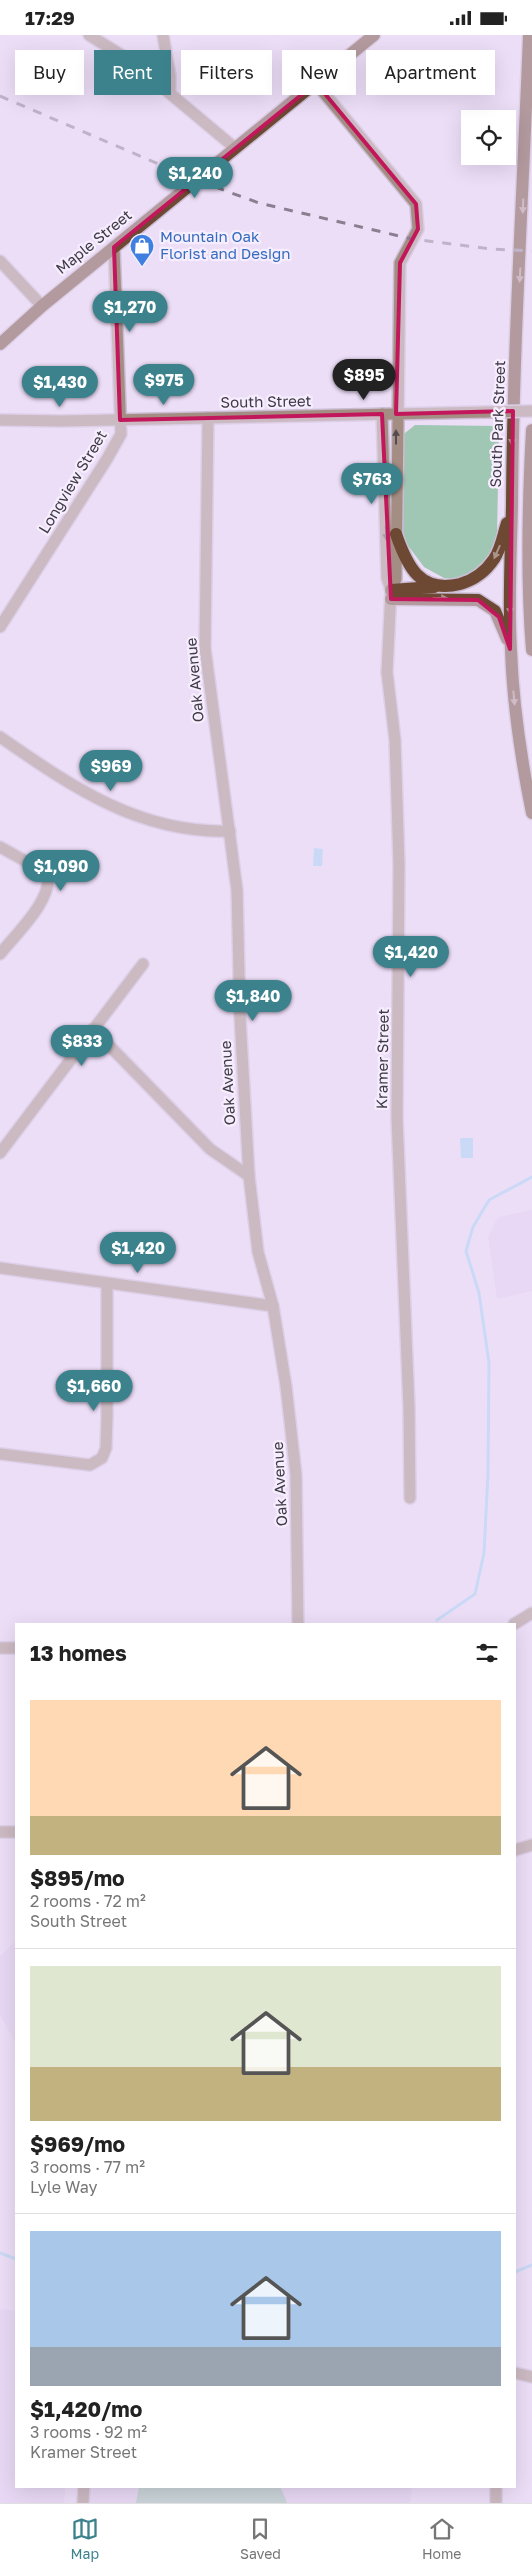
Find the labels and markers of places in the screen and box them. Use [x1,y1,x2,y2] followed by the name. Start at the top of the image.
[154,156,236,199] pin: $1,240
[160,227,290,262] place label: Mountain Oak Florist and Design
[129,233,155,267] shop icon: Mountain Oak Florist and Design
[89,291,171,333] pin: $1,270
[334,359,394,401] pin: $895
[134,363,194,406] pin: $975
[19,365,101,408] pin: $1,430
[342,463,402,505] pin: $763
[81,749,141,792] pin: $969
[20,849,102,892] pin: $1,090
[370,935,452,978] pin: $1,420
[212,979,294,1022] pin: $1,840
[52,1025,112,1067] pin: $833
[97,1231,179,1274] pin: $1,420
[53,1369,135,1412] pin: $1,660

